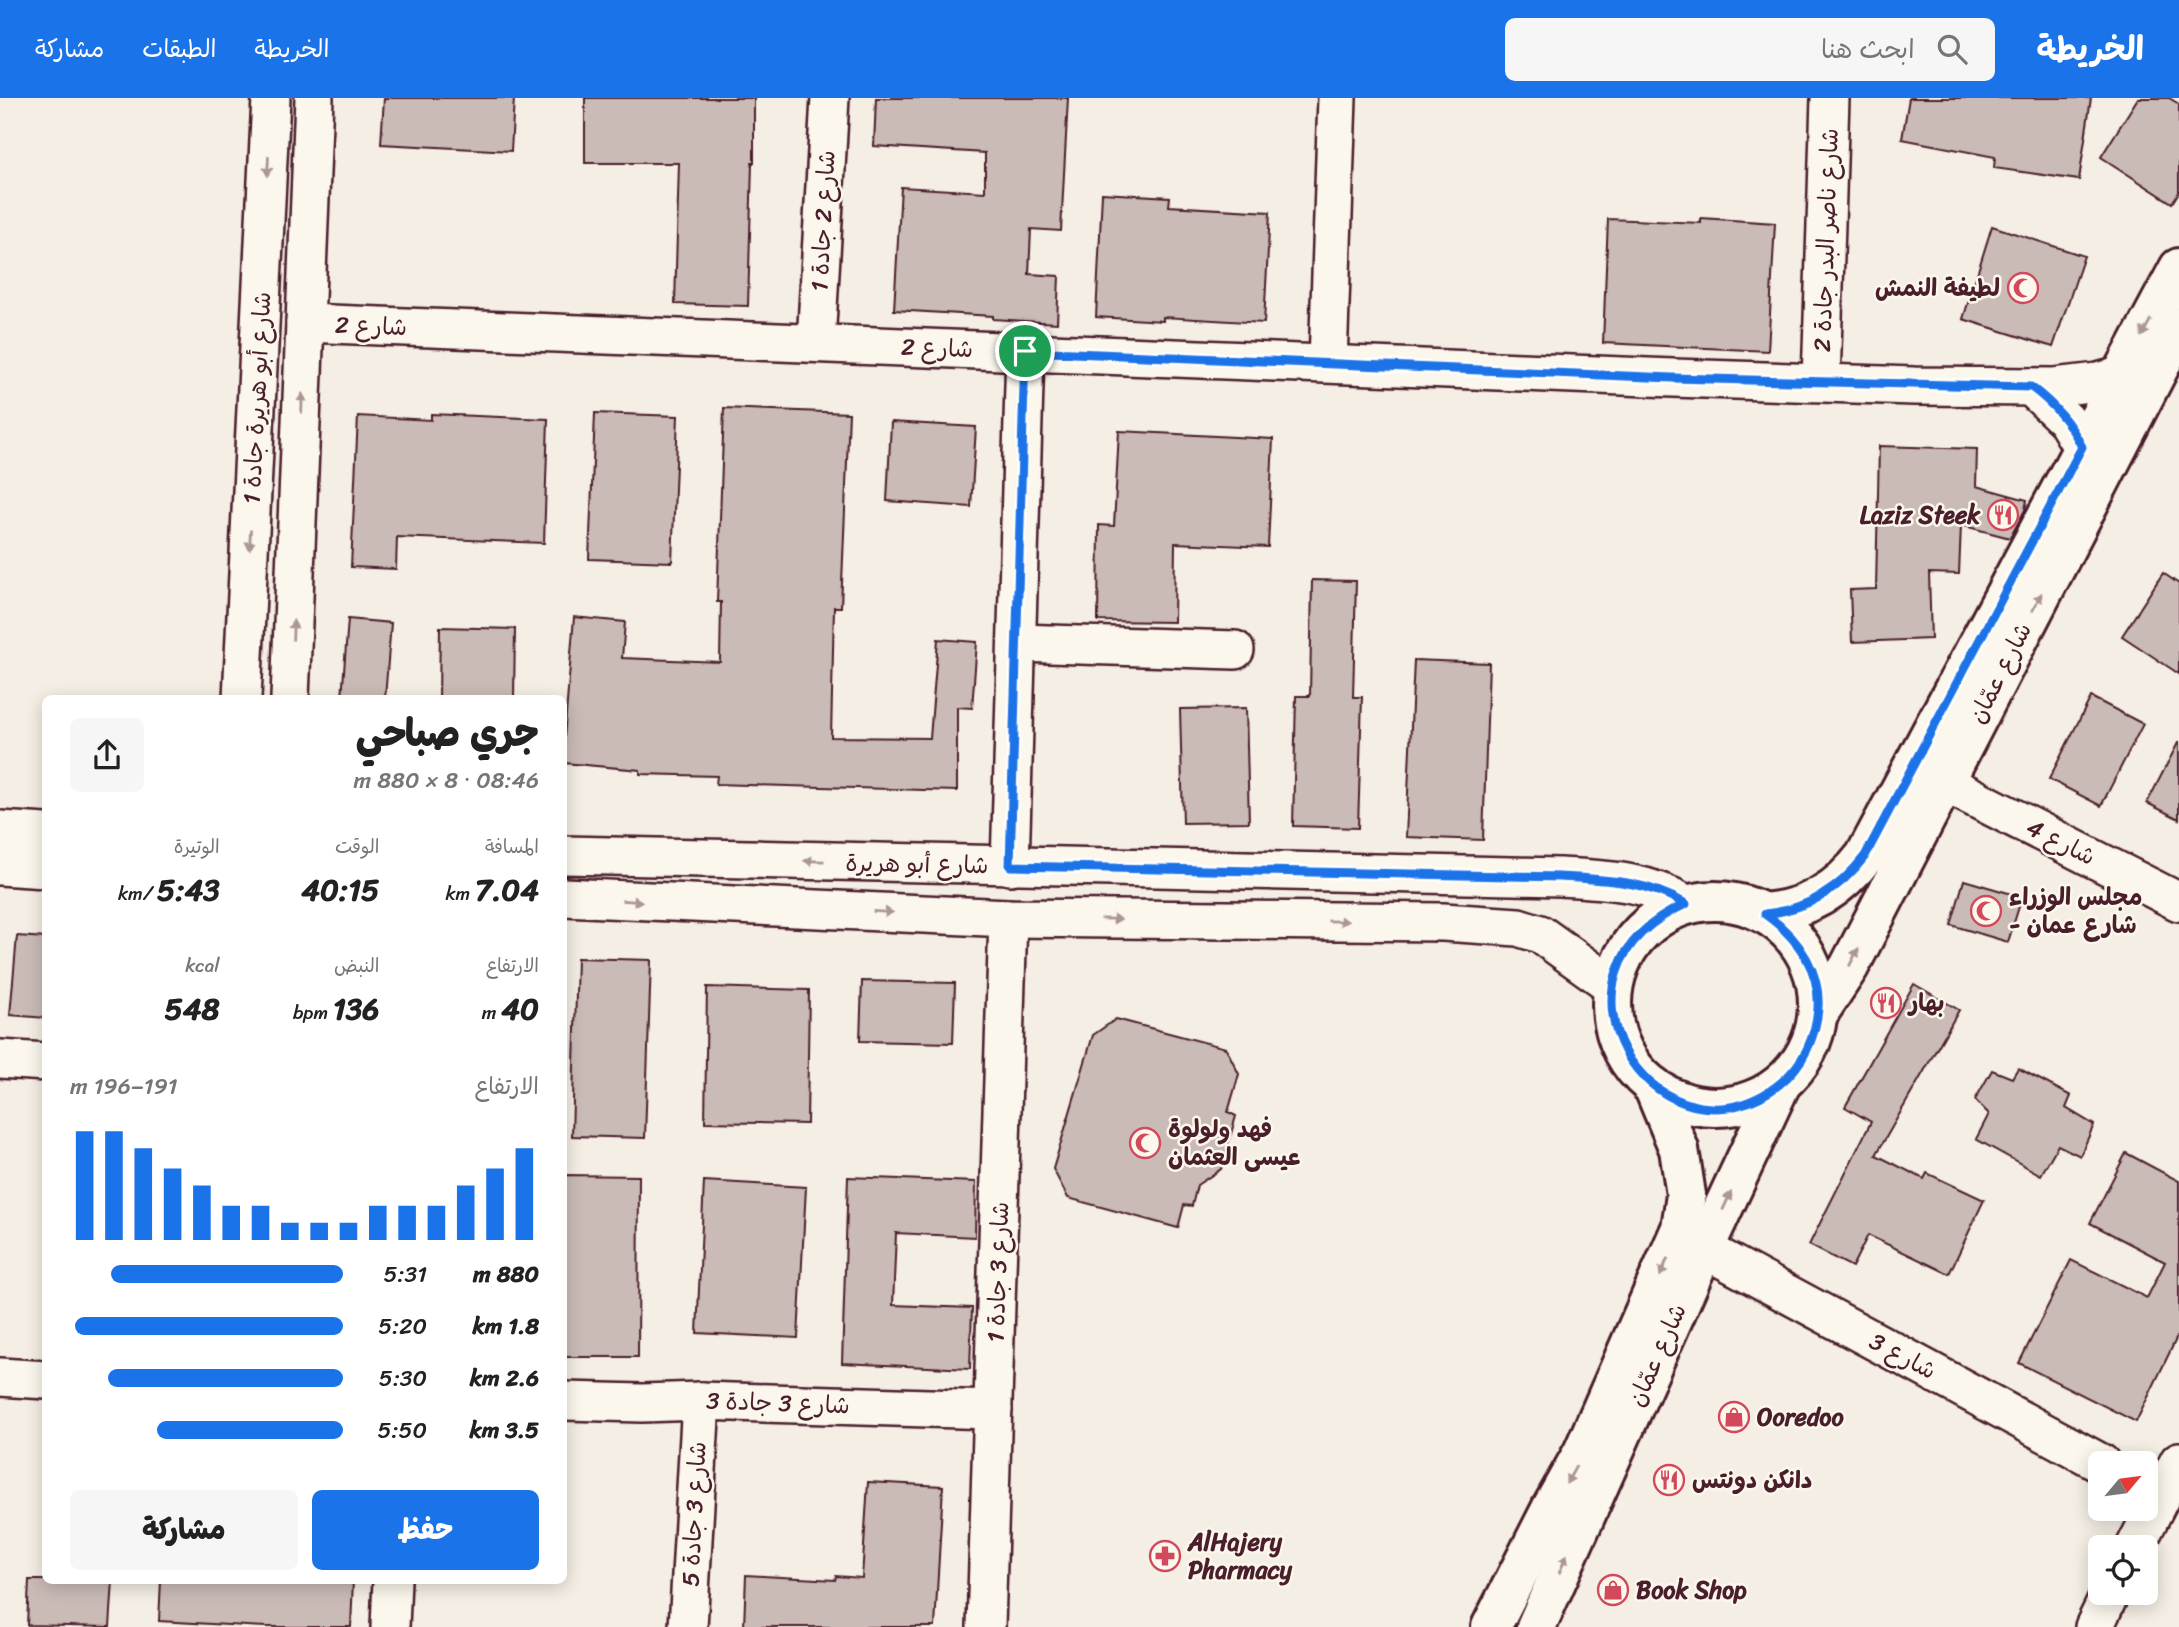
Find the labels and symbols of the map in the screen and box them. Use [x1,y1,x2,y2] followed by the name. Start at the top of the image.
[1801,127,1851,353] street label: شارع ناصر البدر جادة 2
[798,149,848,293] street label: شارع 2 جادة 1
[262,155,273,177] one-way arrow
[1875,267,2000,309] place label: لطيفة النمش
[2006,271,2040,305] mosque icon: لطيفة النمش
[230,291,284,505] street label: شارع أبو هريرة جادة 1
[334,304,408,348] street label: شارع 2
[2140,318,2152,338] one-way arrow
[995,321,1055,381] pin
[900,326,974,370] street label: شارع 2
[296,392,307,414] one-way arrow
[1860,494,1981,536] place label: Laziz Steek
[1986,498,2020,532] restaurant icon: Laziz Steek
[245,529,256,551] one-way arrow
[2031,592,2043,612] one-way arrow
[1956,615,2044,731] street label: شارع عمّان
[287,619,298,641] one-way arrow
[2019,807,2103,877] street label: شارع 4
[845,842,989,886] street label: شارع أبو هريرة
[803,855,825,867] one-way arrow
[2009,876,2142,946] place label: مجلس الوزراء - شارع عمان
[1969,894,2003,928] mosque icon: مجلس الوزراء - شارع عمان
[621,895,643,906] one-way arrow
[873,907,895,918] one-way arrow
[1100,913,1122,925] one-way arrow
[1327,915,1349,927] one-way arrow
[1849,947,1860,967] one-way arrow
[1907,982,1944,1024] place label: بهار
[1869,986,1903,1020] restaurant icon: بهار
[1168,1108,1301,1178] place label: فهد ولولوة عيسى العثمان
[1128,1126,1162,1160] mosque icon: فهد ولولوة عيسى العثمان
[1721,1191,1733,1211] one-way arrow
[975,1201,1021,1343] street label: شارع 3 جادة 1
[1658,1257,1669,1278] one-way arrow
[1616,1296,1698,1414] street label: شارع عمّان
[1862,1321,1944,1391] street label: شارع 3
[705,1380,851,1426] street label: شارع 3 جادة 3
[1757,1396,1844,1438] place label: Ooredoo
[1717,1400,1751,1434] shop icon: Ooredoo
[669,1440,719,1588] street label: شارع 3 جادة 5
[2088,1451,2158,1521] north arrow
[1692,1459,1812,1501] place label: دانكن دونتس
[1652,1463,1686,1497] restaurant icon: دانكن دونتس
[1565,1465,1577,1484] one-way arrow
[1187,1521,1292,1591] place label: AlHajery Pharmacy
[1148,1539,1182,1573] pharmacy icon: AlHajery Pharmacy
[1558,1554,1569,1575] one-way arrow
[1636,1569,1747,1611] place label: Book Shop
[1596,1573,1630,1607] shop icon: Book Shop

